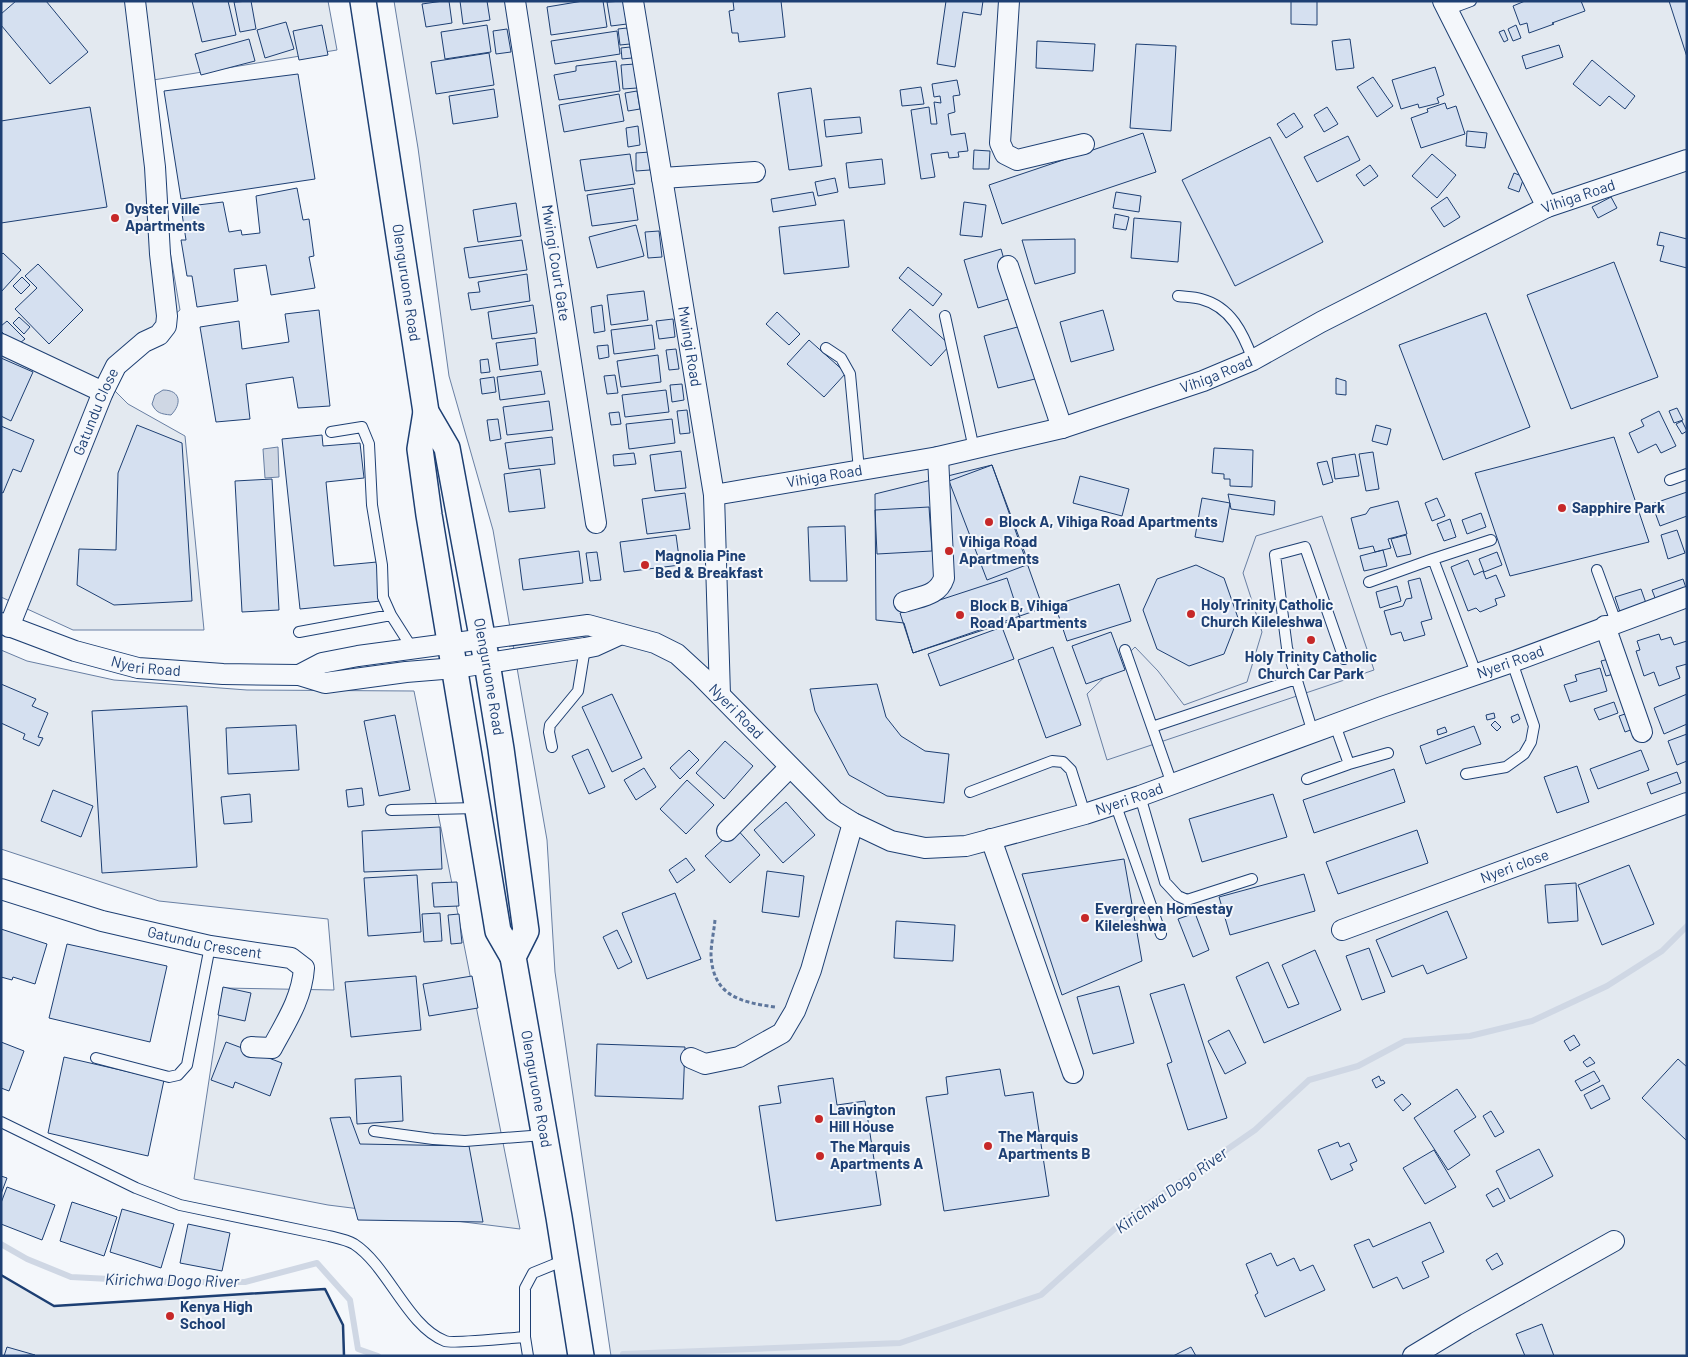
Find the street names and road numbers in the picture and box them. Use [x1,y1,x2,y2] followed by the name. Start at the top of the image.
[1538,175,1617,216] street label: Vihiga Road
[539,203,575,322] street label: Mwingi Court Gate
[389,222,425,343] street label: Olenguruone Road
[675,305,706,388] street label: Mwingi Road
[1178,351,1255,396] street label: Vihiga Road
[69,365,122,458] street label: Gatundu Close
[785,460,863,491] street label: Vihiga Road
[471,616,509,737] street label: Olenguruone Road
[1474,641,1546,682] street label: Nyeri Road
[109,651,181,679] street label: Nyeri Road
[706,679,768,742] street label: Nyeri Road
[1093,778,1165,818] street label: Nyeri Road
[1478,845,1551,886] street label: Nyeri close
[146,922,263,962] street label: Gatundu Crescent
[518,1029,557,1149] street label: Olenguruone Road

